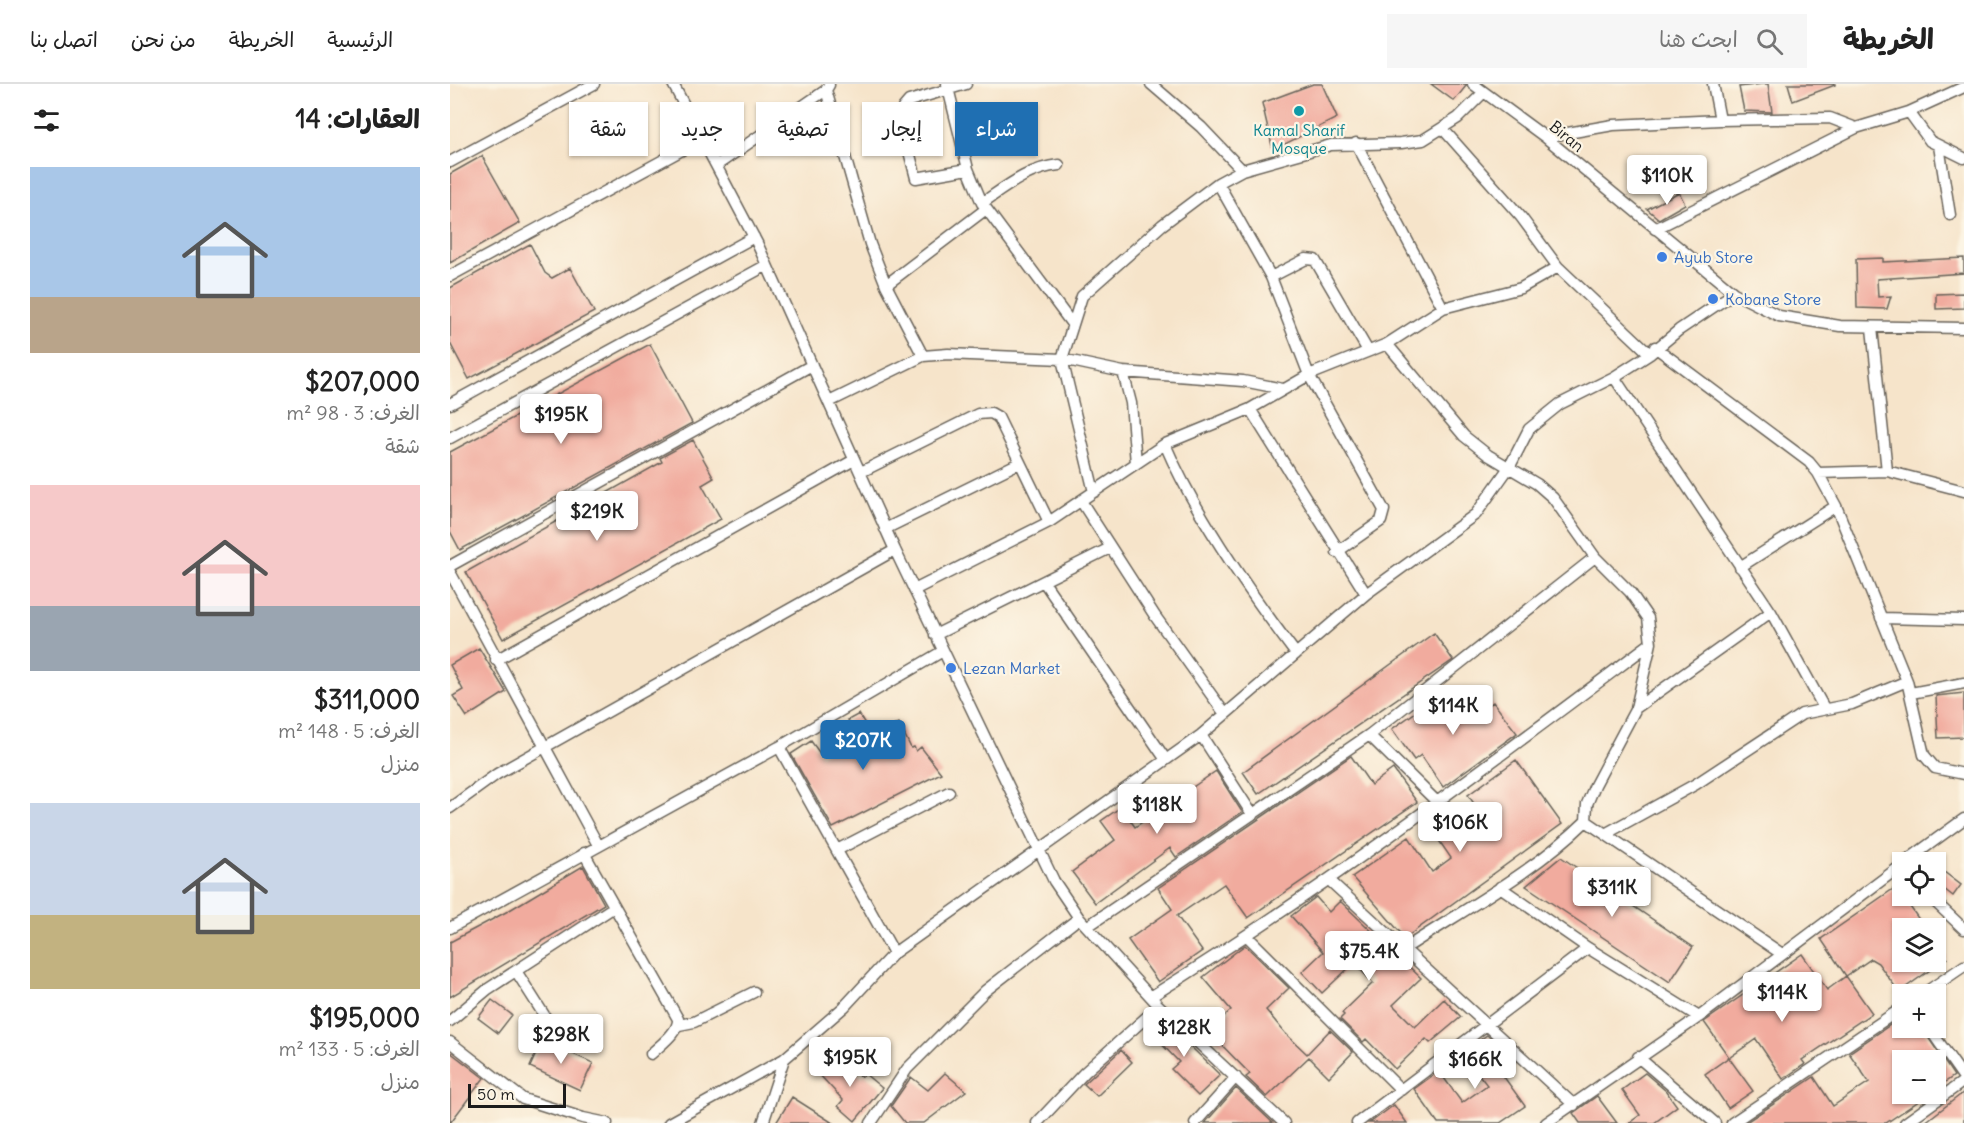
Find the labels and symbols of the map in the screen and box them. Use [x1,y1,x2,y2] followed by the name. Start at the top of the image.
[1292,104,1306,118] marker: Kamal Sharif Mosque
[1546,116,1588,156] street label: Biran
[1253,120,1346,158] place label: Kamal Sharif Mosque
[1625,155,1709,206] pin: $110K
[1674,247,1753,267] place label: Ayub Store
[1655,250,1669,264] marker: Ayub Store
[1725,289,1821,309] place label: Kobane Store
[1706,292,1720,306] marker: Kobane Store
[519,394,603,445] pin: $195K
[555,491,639,542] pin: $219K
[963,658,1061,678] place label: Lezan Market
[944,661,958,675] marker: Lezan Market
[1411,685,1495,736] pin: $114K
[821,720,905,771] pin: $207K
[1115,784,1199,835] pin: $118K
[1418,802,1502,853] pin: $106K
[1570,867,1654,918] pin: $311K
[1320,931,1418,982] pin: $75.4K
[1740,972,1824,1023] pin: $114K
[1142,1007,1226,1058] pin: $128K
[519,1014,603,1065] pin: $298K
[808,1037,892,1088] pin: $195K
[1433,1039,1517,1090] pin: $166K
[468,1081,566,1108] scale bar

